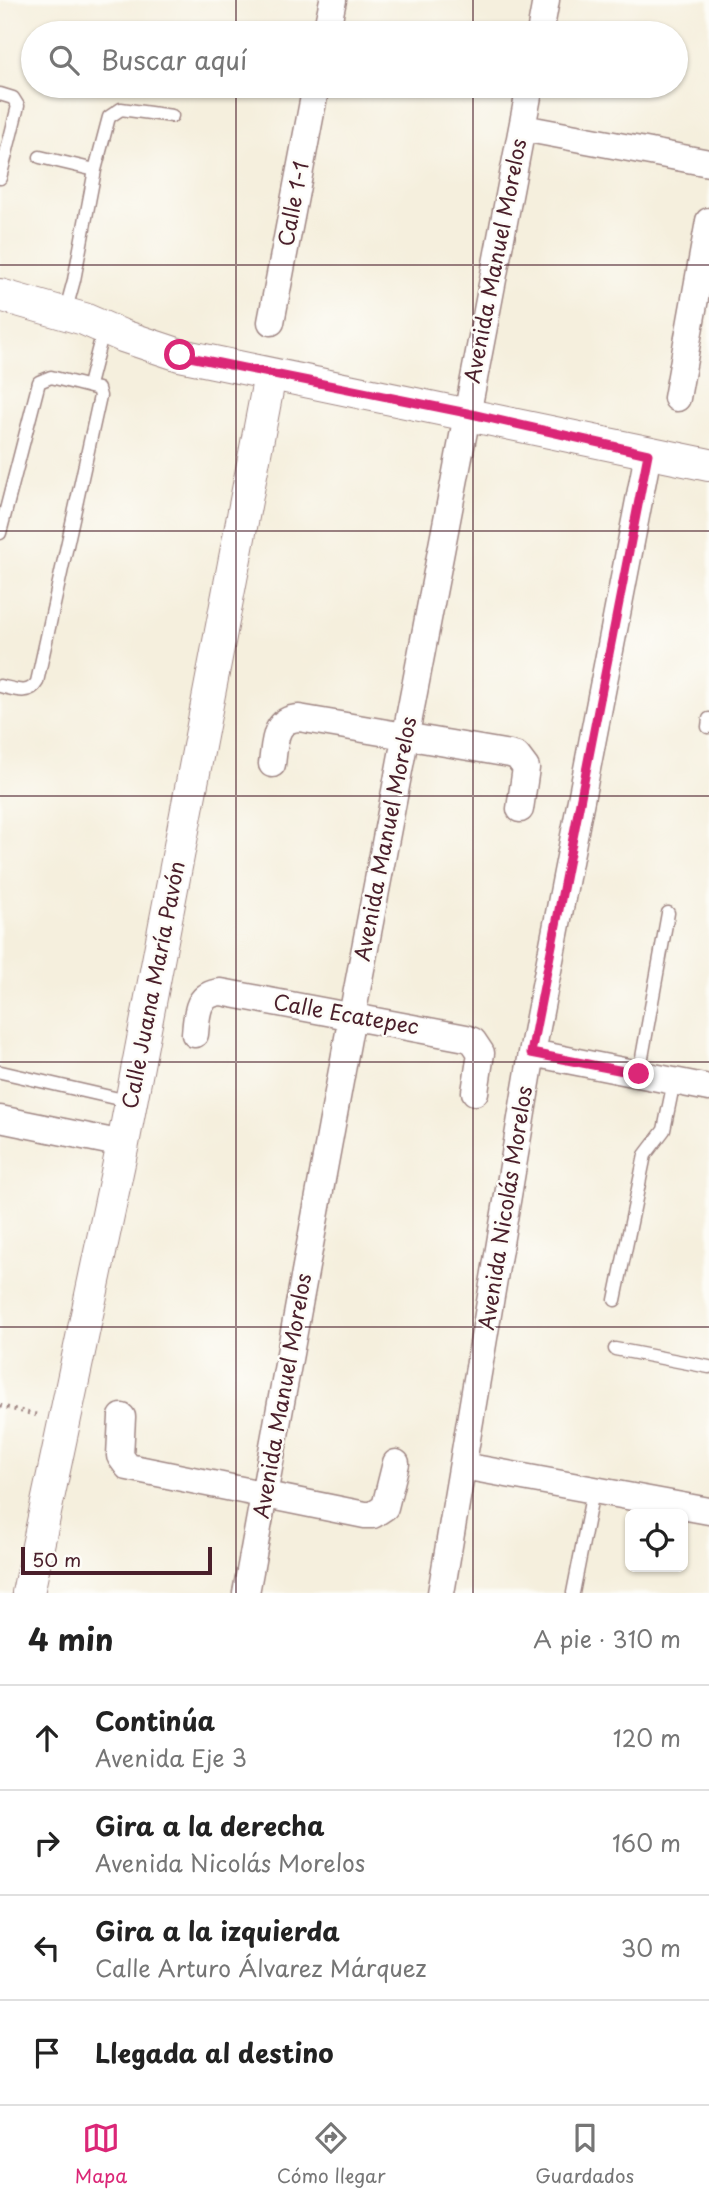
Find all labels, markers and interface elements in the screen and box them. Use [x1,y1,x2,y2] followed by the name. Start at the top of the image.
[21,21,688,98] search box
[101,40,247,79] text: Buscar aquí
[45,41,83,79] icon: search
[455,136,533,386] street label: Avenida Manuel Morelos
[268,158,316,249] street label: Calle 1-1
[164,339,195,370] route start
[345,714,423,964] street label: Avenida Manuel Morelos
[112,858,192,1111] street label: Calle Juana María Pavón
[271,984,422,1042] street label: Calle Ecatepec
[623,1058,654,1089] route end
[469,1083,539,1332] street label: Avenida Nicolás Morelos
[244,1271,318,1521] street label: Avenida Manuel Morelos
[625,1509,688,1572] map controls
[625,1509,688,1572] button: locate
[21,1544,212,1576] scale bar
[32,1545,81,1573] text: 50 m
[28,1616,114,1661] text: 4 min
[533,1621,681,1656] text: A pie · 310 m
[95,1701,215,1740] text: Continúa
[28,1719,66,1757] icon: ahead
[613,1720,681,1755] text: 120 m
[95,1740,247,1775] text: Avenida Eje 3
[95,1806,325,1845] text: Gira a la derecha
[28,1824,66,1862] icon: right
[612,1825,681,1860] text: 160 m
[95,1845,365,1880] text: Avenida Nicolás Morelos
[95,1911,340,1950] text: Gira a la izquierda
[28,1929,66,1967] icon: left
[620,1930,681,1965] text: 30 m
[95,1950,426,1985] text: Calle Arturo Álvarez Márquez
[95,2033,334,2072] text: Llegada al destino
[28,2034,66,2072] icon: arrive
[75,2119,127,2189] tab: Mapa
[277,2119,386,2189] tab: Cómo llegar
[535,2119,634,2189] tab: Guardados

